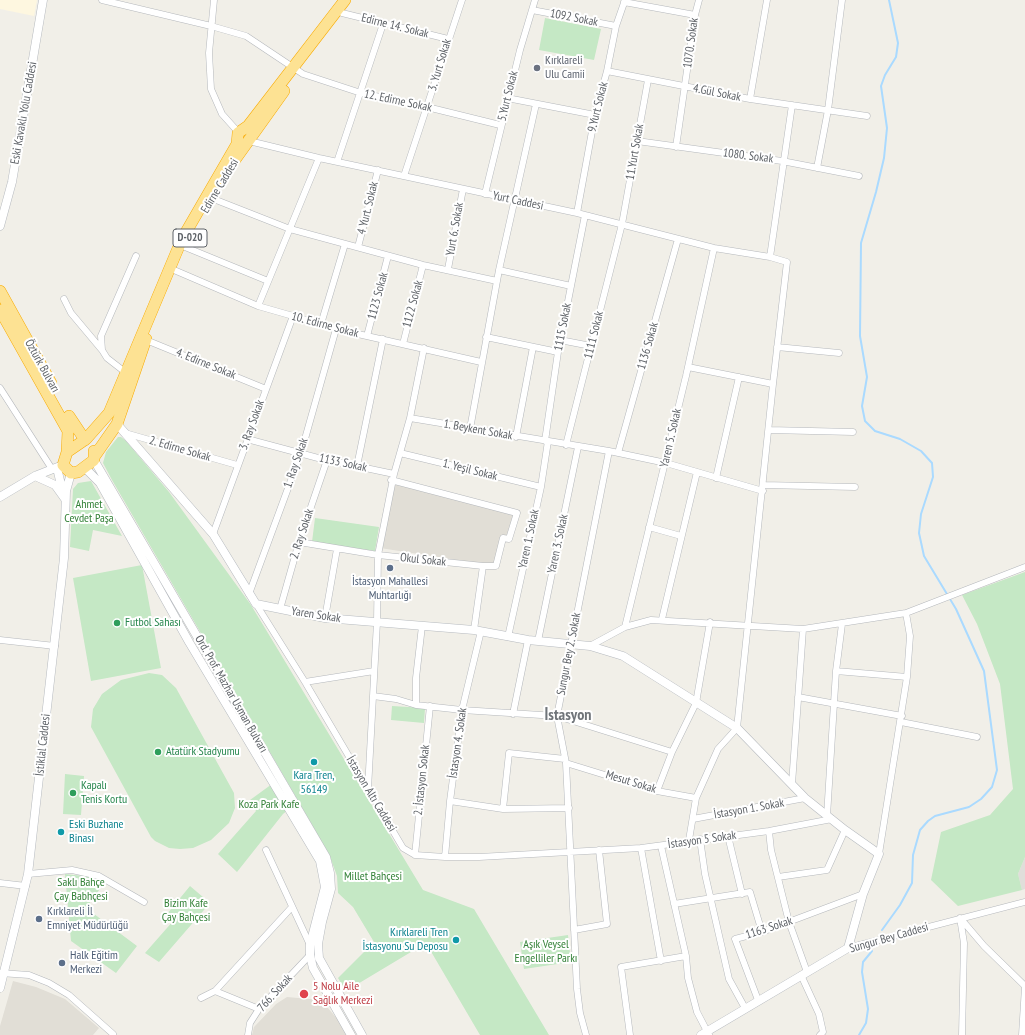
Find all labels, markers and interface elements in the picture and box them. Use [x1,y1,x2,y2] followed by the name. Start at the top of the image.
[549,6,599,30] street label: 1092 Sokak
[360,11,430,41] street label: Edirne 14. Sokak
[680,17,702,69] street label: 1070. Sokak
[425,37,455,93] street label: 3. Yurt Sokak
[545,54,585,82] place label: Kırklareli Ulu Camii
[8,61,40,165] street label: Eski Kavaklı Yolu Caddesi
[532,63,542,73] marker: Kırklareli Ulu Camii
[495,69,521,123] street label: 5.Yurt Sokak
[585,80,611,134] street label: 9.Yurt Sokak
[692,81,742,105] street label: 4.Gül Sokak
[363,87,433,115] street label: 12. Edirne Sokak
[623,123,647,181] street label: 11.Yurt Sokak
[722,146,774,166] street label: 1080. Sokak
[198,156,242,216] street label: Edirne Caddesi
[354,180,382,236] street label: 4 Yurt. Sokak
[491,189,545,213] street label: Yurt Caddesi
[443,201,467,257] street label: Yurt 6. Sokak
[173,229,207,247] road number: D-020
[365,271,391,321] street label: 1123 Sokak
[400,279,426,329] street label: 1122 Sokak
[551,302,575,352] street label: 1115 Sokak
[290,309,360,341] street label: 10. Edirne Sokak
[581,310,607,360] street label: 1111 Sokak
[634,321,662,371] street label: 1136 Sokak
[21,337,63,395] street label: Öztürk Bulvarı
[174,345,238,383] street label: 4. Edirne Sokak
[236,398,268,452] street label: 3. Ray Sokak
[657,407,685,469] street label: Yaren 5. Sokak
[442,417,514,443] street label: 1. Beykent Sokak
[147,433,213,465] street label: 2. Edirne Sokak
[281,436,311,490] street label: 1. Ray Sokak
[318,451,368,475] street label: 1133 Sokak
[441,456,499,484] street label: 1. Yeşil Sokak
[64,498,114,526] park label: Ahmet Cevdet Paşa
[287,507,317,561] street label: 2. Ray Sokak
[516,508,542,570] street label: Yaren 1. Sokak
[545,513,571,575] street label: Yaren 3. Sokak
[399,550,447,570] street label: Okul Sokak
[385,563,395,573] marker: İstasyon Mahallesi Muhtarlığı
[352,575,428,603] place label: İstasyon Mahallesi Muhtarlığı
[290,604,342,626] street label: Yaren Sokak
[554,611,584,697] street label: Sungur Bey 2. Sokak
[125,616,181,630] place label: Futbol Sahası
[112,618,122,628] marker: Futbol Sahası
[191,633,271,755] street label: Ord. Prof. Mazhar Usman Bulvarı
[545,705,591,725] district label: İstasyon
[446,707,470,779] street label: İstasyon 4. Sokak
[33,713,53,777] street label: İstiklal Caddesi
[411,744,433,816] street label: 2. İstasyon Sokak
[166,745,240,759] place label: Atatürk Stadyumu
[153,747,163,757] marker: Atatürk Stadyumu
[343,754,399,834] street label: İstasyon Altı Caddesi
[309,757,319,767] marker: Kara Tren, 56149
[604,767,658,797] street label: Mesut Sokak
[293,769,335,797] place label: Kara Tren, 56149
[81,779,127,807] place label: Kapalı Tenis Kortu
[68,788,78,798] marker: Kapalı Tenis Kortu
[713,796,785,822] street label: İstasyon 1. Sokak
[239,798,299,812] park label: Koza Park Kafe
[69,818,123,846] place label: Eski Buzhane Binası
[56,827,66,837] marker: Eski Buzhane Binası
[667,828,737,852] street label: İstasyon 5 Sokak
[344,870,402,884] park label: Millet Bahçesi
[54,876,108,904] park label: Saklı Bahçe Çay Babhçesi
[162,897,210,925] park label: Bizim Kafe Çay Bahçesi
[47,905,128,933] place label: Kırklareli İl Emniyet Müdürlüğü
[34,914,44,924] marker: Kırklareli İl Emniyet Müdürlüğü
[744,914,794,942] street label: 1163 Sokak
[848,920,930,956] street label: Sungur Bey Caddesi
[362,926,448,954] place label: Kırklareli Tren İstasyonu Su Deposu
[451,935,461,945] marker: Kırklareli Tren İstasyonu Su Deposu
[515,938,577,966] park label: Aşık Veysel Engelliler Parkı
[70,949,118,977] place label: Halk Eğitim Merkezi
[57,958,67,968] marker: Halk Eğitim Merkezi
[254,971,296,1015] street label: 766. Sokak
[313,980,373,1008] place label: 5 Nolu Aile Sağlık Merkezi
[298,988,310,1000] marker: 5 Nolu Aile Sağlık Merkezi

